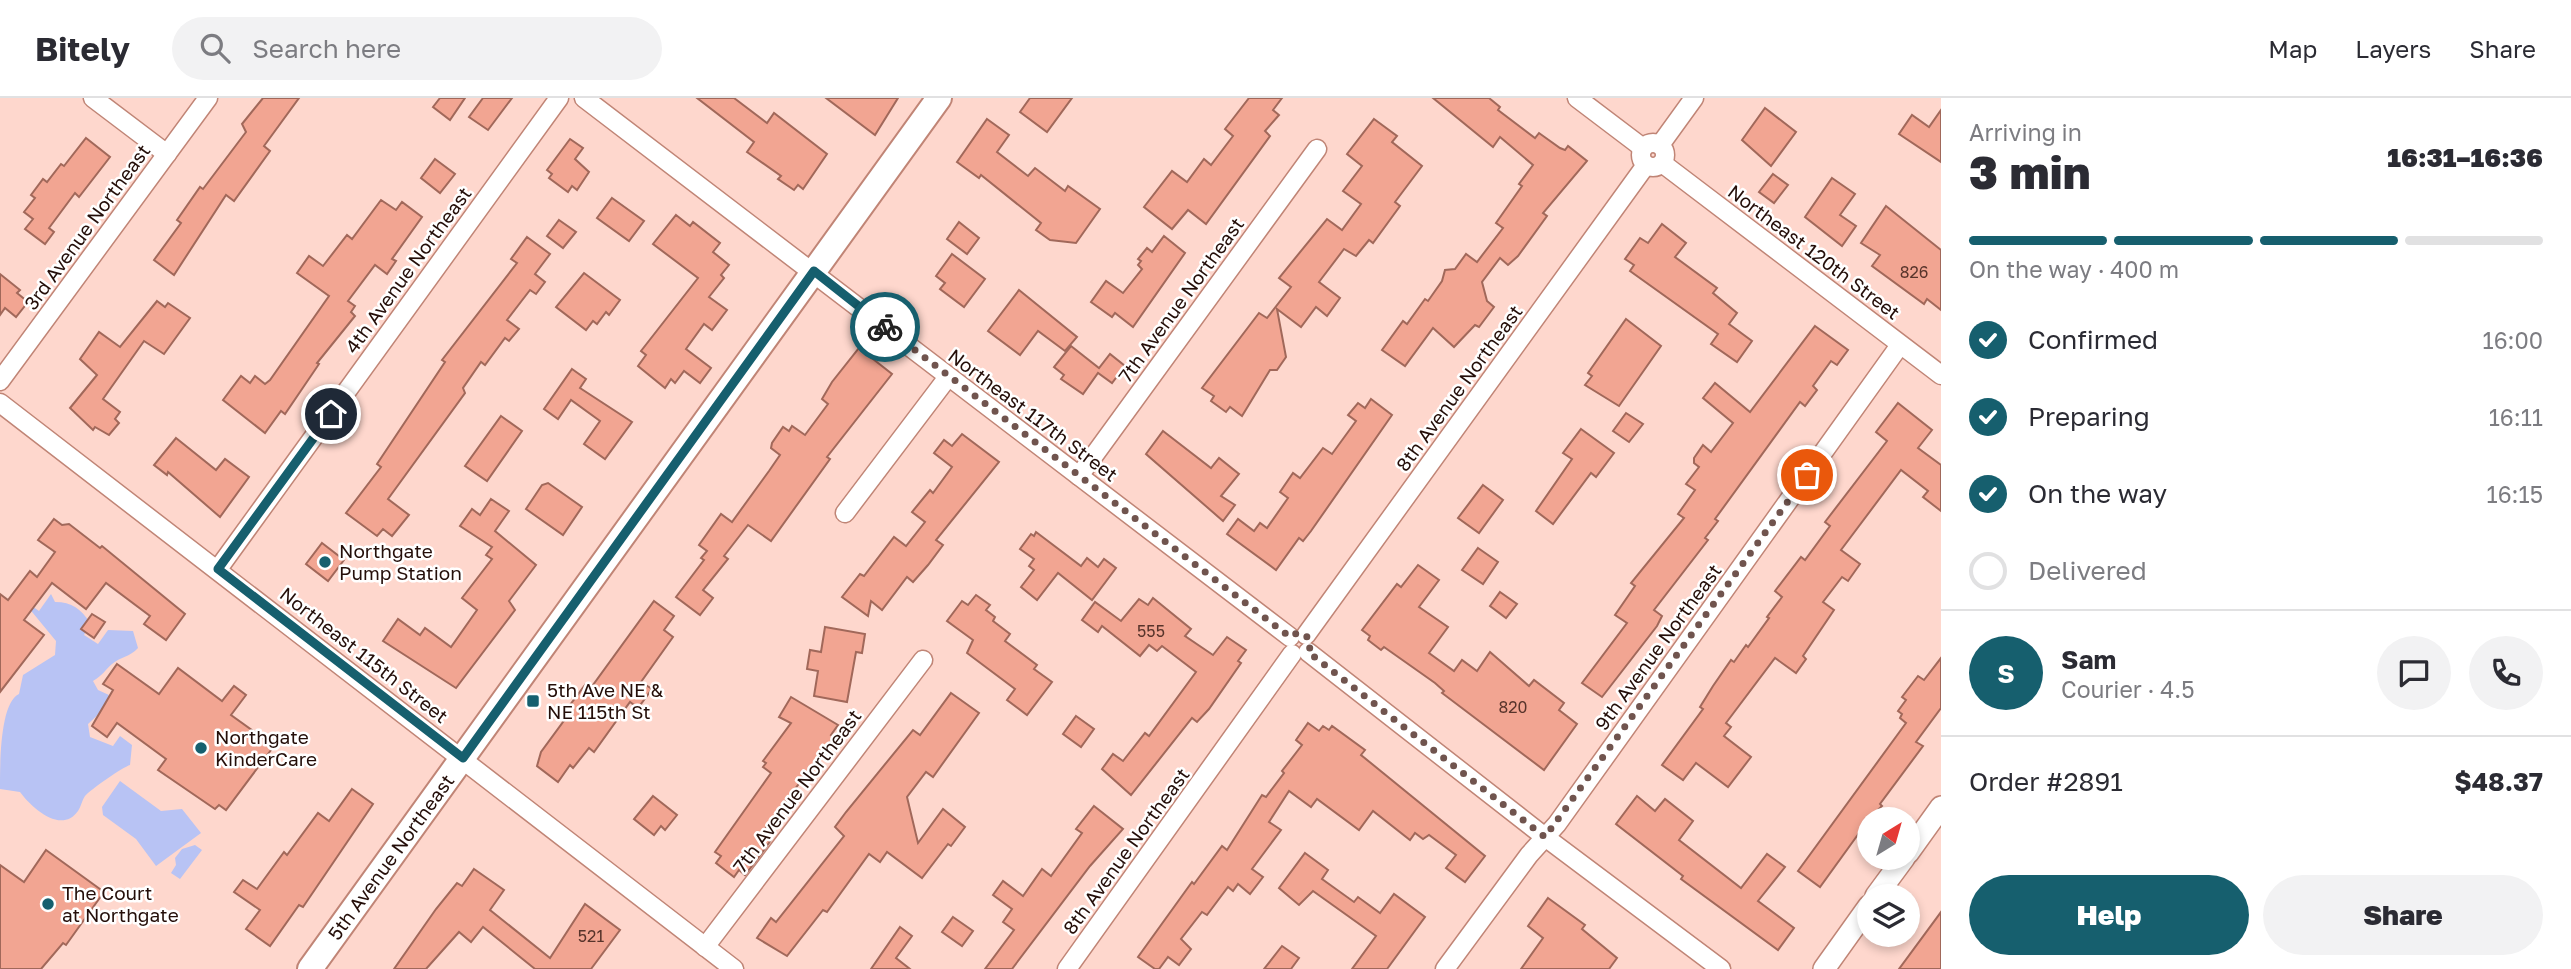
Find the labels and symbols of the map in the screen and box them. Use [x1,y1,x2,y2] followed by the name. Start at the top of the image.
[19,139,154,314] street label: 3rd Avenue Northeast
[1724,179,1905,324] street label: Northeast 120th Street
[340,182,476,357] street label: 4th Avenue Northeast
[1113,213,1248,387] street label: 7th Avenue Northeast
[1900,262,1928,282] house number: 826
[850,292,920,362] courier
[1391,300,1527,475] street label: 8th Avenue Northeast
[944,343,1122,486] street label: Northeast 117th Street
[301,384,361,444] pin
[1777,445,1837,505] pin
[339,539,462,584] place label: Northgate Pump Station
[317,554,333,570] marker: Northgate Pump Station
[1590,559,1726,734] street label: 9th Avenue Northeast
[276,582,453,727] street label: Northeast 115th Street
[1137,621,1165,641] house number: 555
[547,678,663,723] place label: 5th Ave NE & NE 115th St
[525,693,541,709] marker: 5th Ave NE & NE 115th St
[1499,697,1527,717] house number: 820
[728,705,865,877] street label: 7th Avenue Northeast
[215,725,317,770] place label: Northgate KinderCare
[193,740,209,756] marker: Northgate KinderCare
[1058,763,1194,938] street label: 8th Avenue Northeast
[323,769,458,944] street label: 5th Avenue Northeast
[1857,807,1920,870] north arrow
[62,881,179,926] place label: The Court at Northgate
[40,896,56,912] marker: The Court at Northgate
[578,926,604,946] house number: 521

